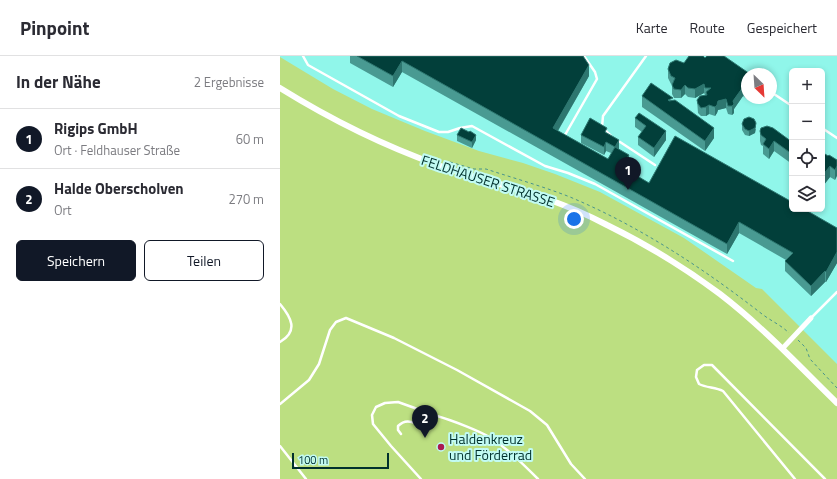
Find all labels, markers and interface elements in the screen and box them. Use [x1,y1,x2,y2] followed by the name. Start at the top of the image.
[20,13,89,42] text: Pinpoint
[636,17,668,38] text: Karte
[690,17,725,38] text: Route
[747,17,817,38] text: Gespeichert
[741,68,777,104] north arrow
[789,68,825,212] map controls
[789,68,825,104] button: +
[16,69,101,95] text: In der Nähe
[194,72,264,92] text: 2 Ergebnisse
[789,104,825,140] button: −
[54,117,138,140] text: Rigips GmbH
[25,129,33,149] text: 1
[236,129,264,149] text: 60 m
[54,140,180,160] text: Ort · Feldhauser Straße
[789,140,825,176] button: locate
[419,149,558,212] street label: FELDHAUSER STRASSE
[615,157,641,190] pin: 1
[789,176,825,212] button: layers
[54,177,184,200] text: Halde Oberscholven
[25,189,33,209] text: 2
[228,189,264,209] text: 270 m
[54,200,72,220] text: Ort
[564,209,584,229] your location
[16,240,136,281] button: Speichern
[144,240,264,281] button: Teilen
[412,405,438,438] pin: 2
[449,428,532,465] place label: Haldenkreuz und Förderrad
[436,442,446,452] marker: Haldenkreuz und Förderrad
[292,451,389,470] scale bar
[298,452,328,468] text: 100 m

